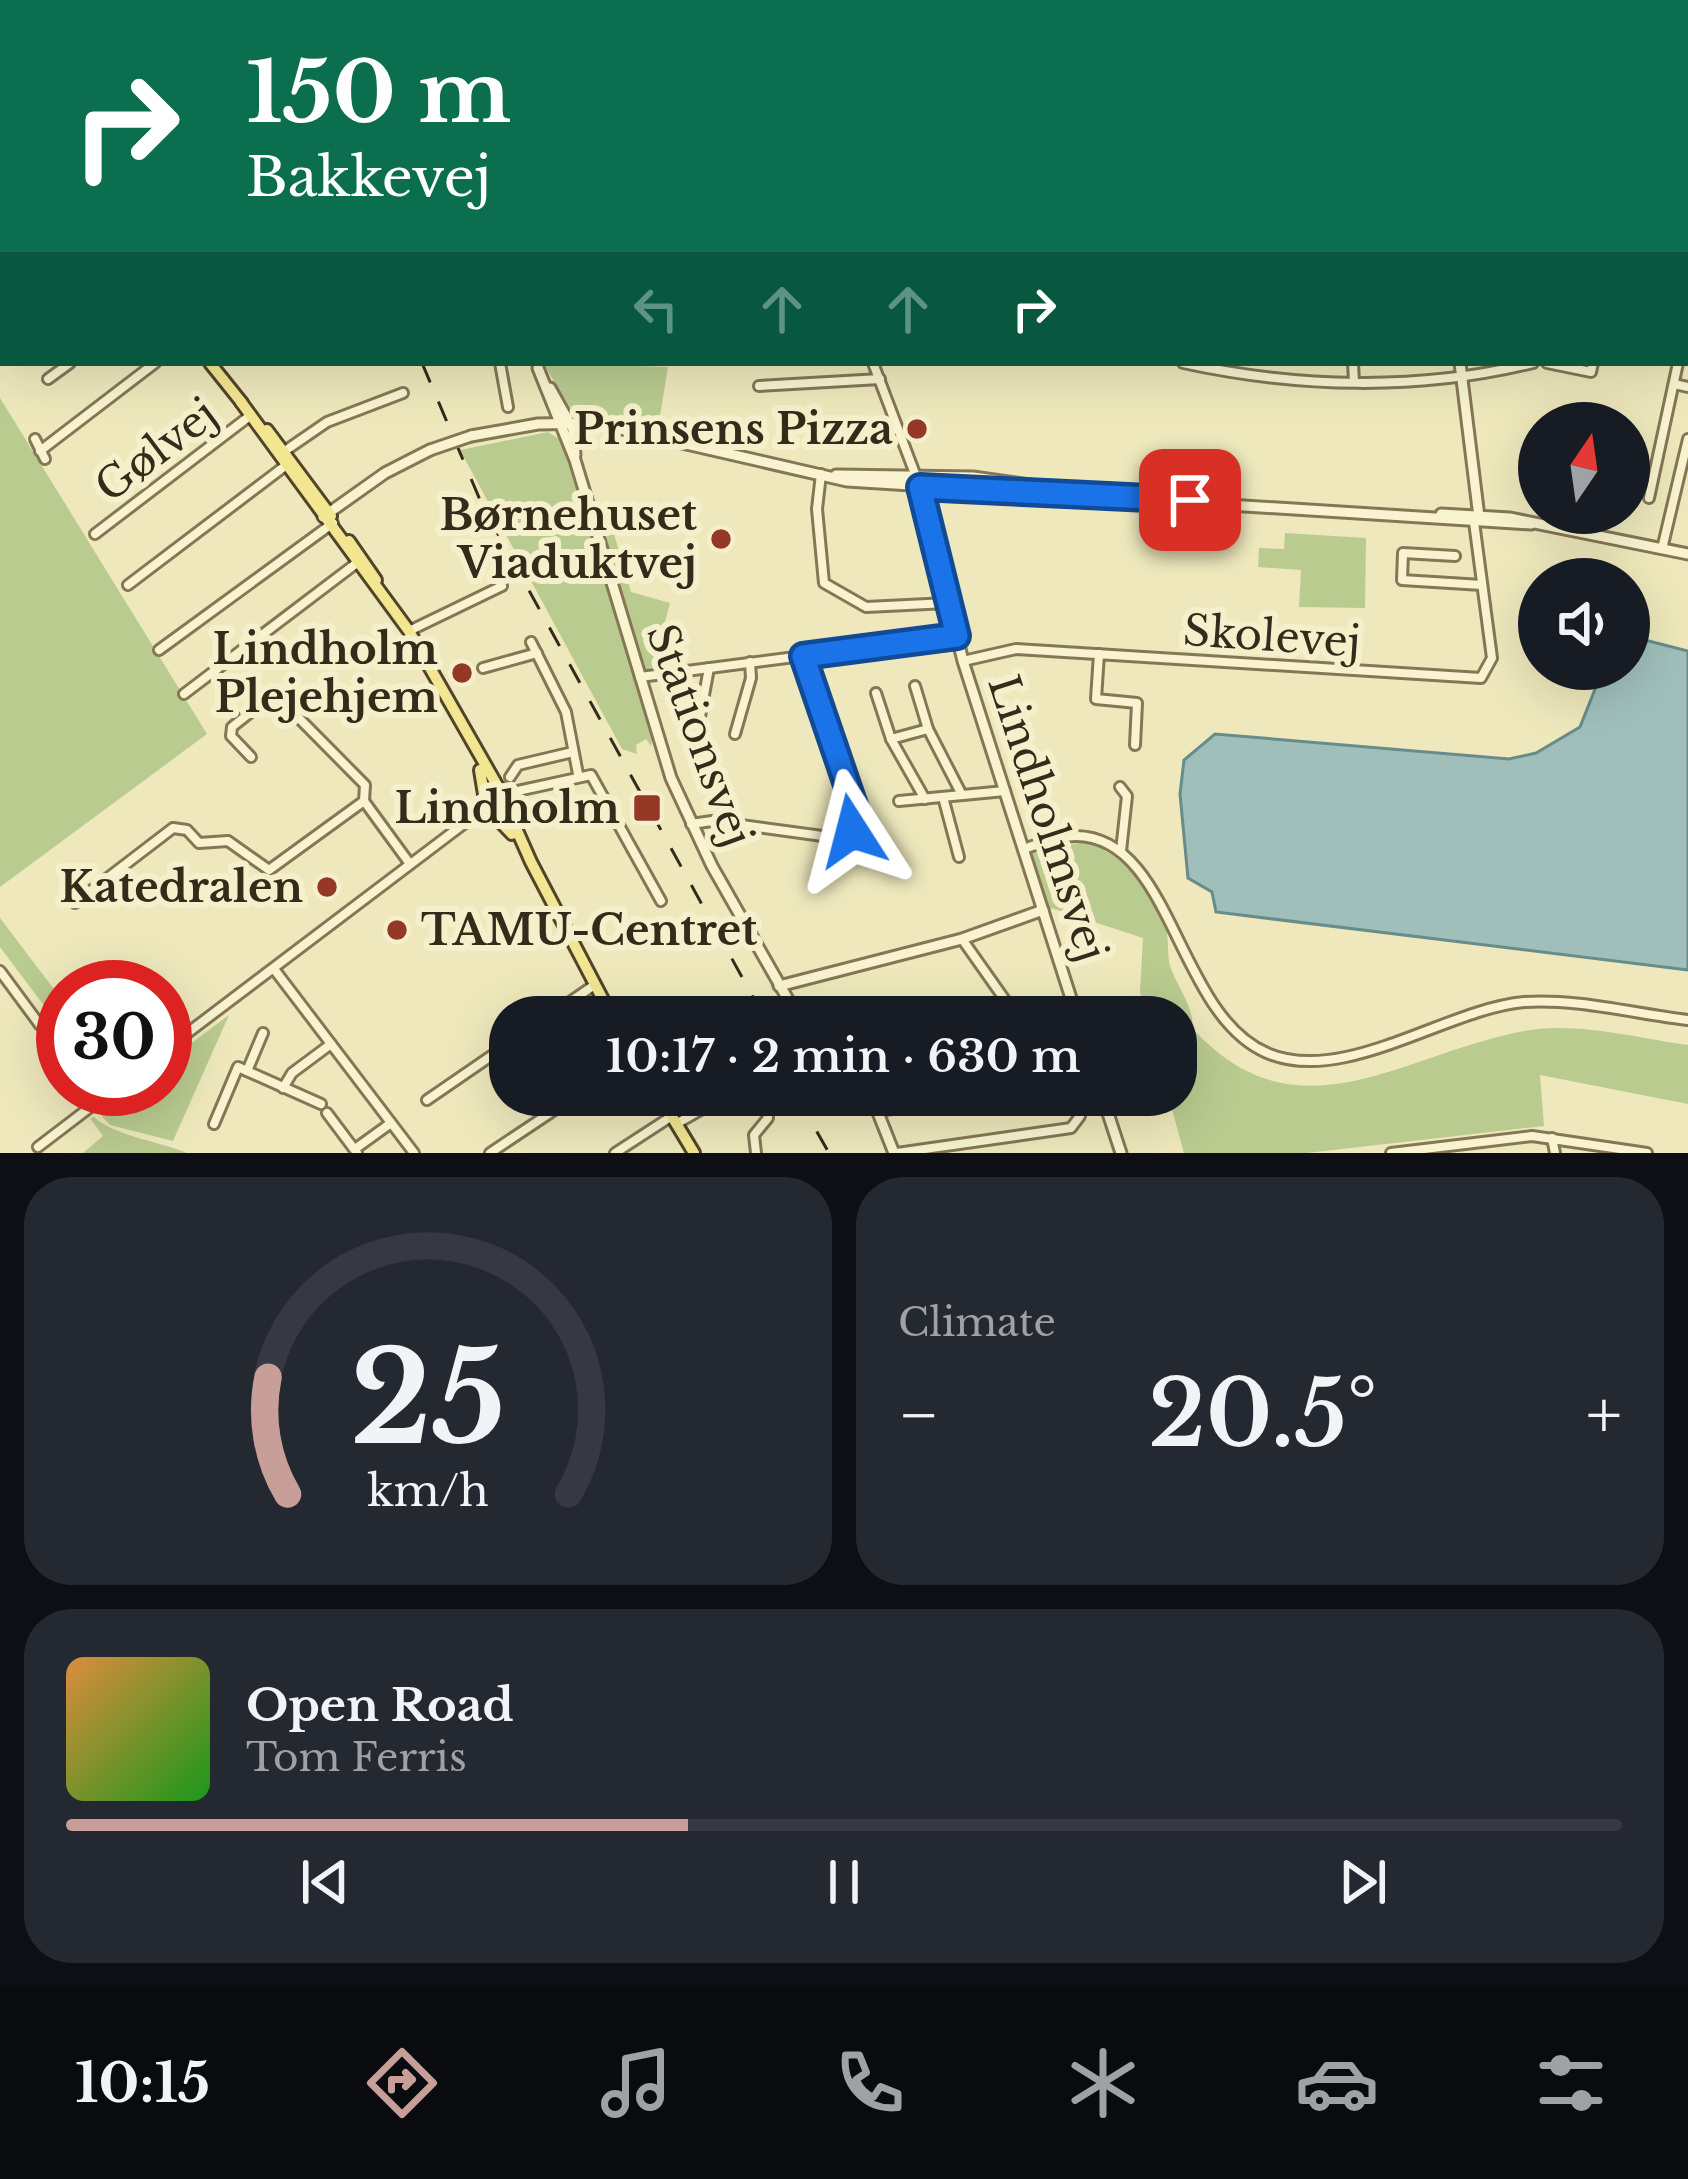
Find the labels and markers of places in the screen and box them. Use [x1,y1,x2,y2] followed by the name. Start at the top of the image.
[574,403,893,455] place label: Prinsens Pizza
[904,416,930,442] marker: Prinsens Pizza
[1139,449,1241,551] pin
[440,489,697,589] place label: Børnehuset Viaduktvej
[708,526,734,552] marker: Børnehuset Viaduktvej
[212,623,438,723] place label: Lindholm Plejehjem
[449,660,475,686] marker: Lindholm Plejehjem
[394,782,620,834] place label: Lindholm
[631,792,663,824] marker: Lindholm
[60,861,303,913] place label: Katedralen
[314,874,340,900] marker: Katedralen
[421,904,757,956] place label: TAMU-Centret
[384,917,410,943] marker: TAMU-Centret

